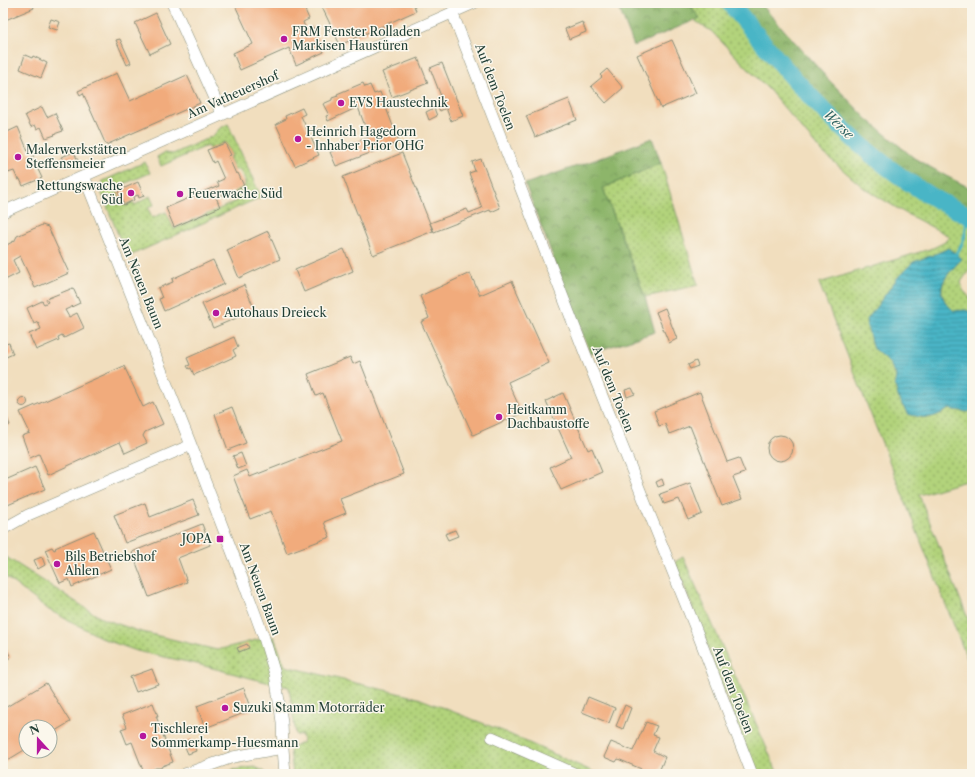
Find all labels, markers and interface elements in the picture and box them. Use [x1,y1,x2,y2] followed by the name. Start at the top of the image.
[292,24,421,53] place label: FRM Fenster Rolladen Markisen Haustüren
[279,34,289,44] marker: FRM Fenster Rolladen Markisen Haustüren
[472,41,519,133] street label: Auf dem Toelen
[184,67,282,122] street label: Am Vatheuershof
[349,95,449,110] place label: EVS Haustechnik
[336,98,346,108] marker: EVS Haustechnik
[821,106,858,143] water label: Werse
[306,124,425,153] place label: Heinrich Hagedorn - Inhaber Prior OHG
[293,134,303,144] marker: Heinrich Hagedorn - Inhaber Prior OHG
[26,142,127,171] place label: Malerwerkstätten Steffensmeier
[13,152,23,162] marker: Malerwerkstätten Steffensmeier
[36,178,124,207] place label: Rettungswache Süd
[188,186,283,201] place label: Feuerwache Süd
[126,188,136,198] marker: Rettungswache Süd
[175,189,185,199] marker: Feuerwache Süd
[116,234,167,331] street label: Am Neuen Baum
[223,305,327,320] place label: Autohaus Dreieck
[211,308,221,318] marker: Autohaus Dreieck
[589,343,638,434] street label: Auf dem Toelen
[507,402,590,431] place label: Heitkamm Dachbaustoffe
[494,412,504,422] marker: Heitkamm Dachbaustoffe
[180,531,213,546] place label: JOPA
[215,534,225,544] marker: JOPA
[236,539,284,637] street label: Am Neuen Baum
[64,549,157,578] place label: Bils Betriebshof Ahlen
[52,559,62,569] marker: Bils Betriebshof Ahlen
[710,644,757,736] street label: Auf dem Toelen
[233,700,385,715] place label: Suzuki Stamm Motorräder
[220,703,230,713] marker: Suzuki Stamm Motorräder
[18,719,58,759] north arrow
[27,721,42,738] text: N
[151,721,299,750] place label: Tischlerei Sommerkamp-Huesmann
[138,731,148,741] marker: Tischlerei Sommerkamp-Huesmann

